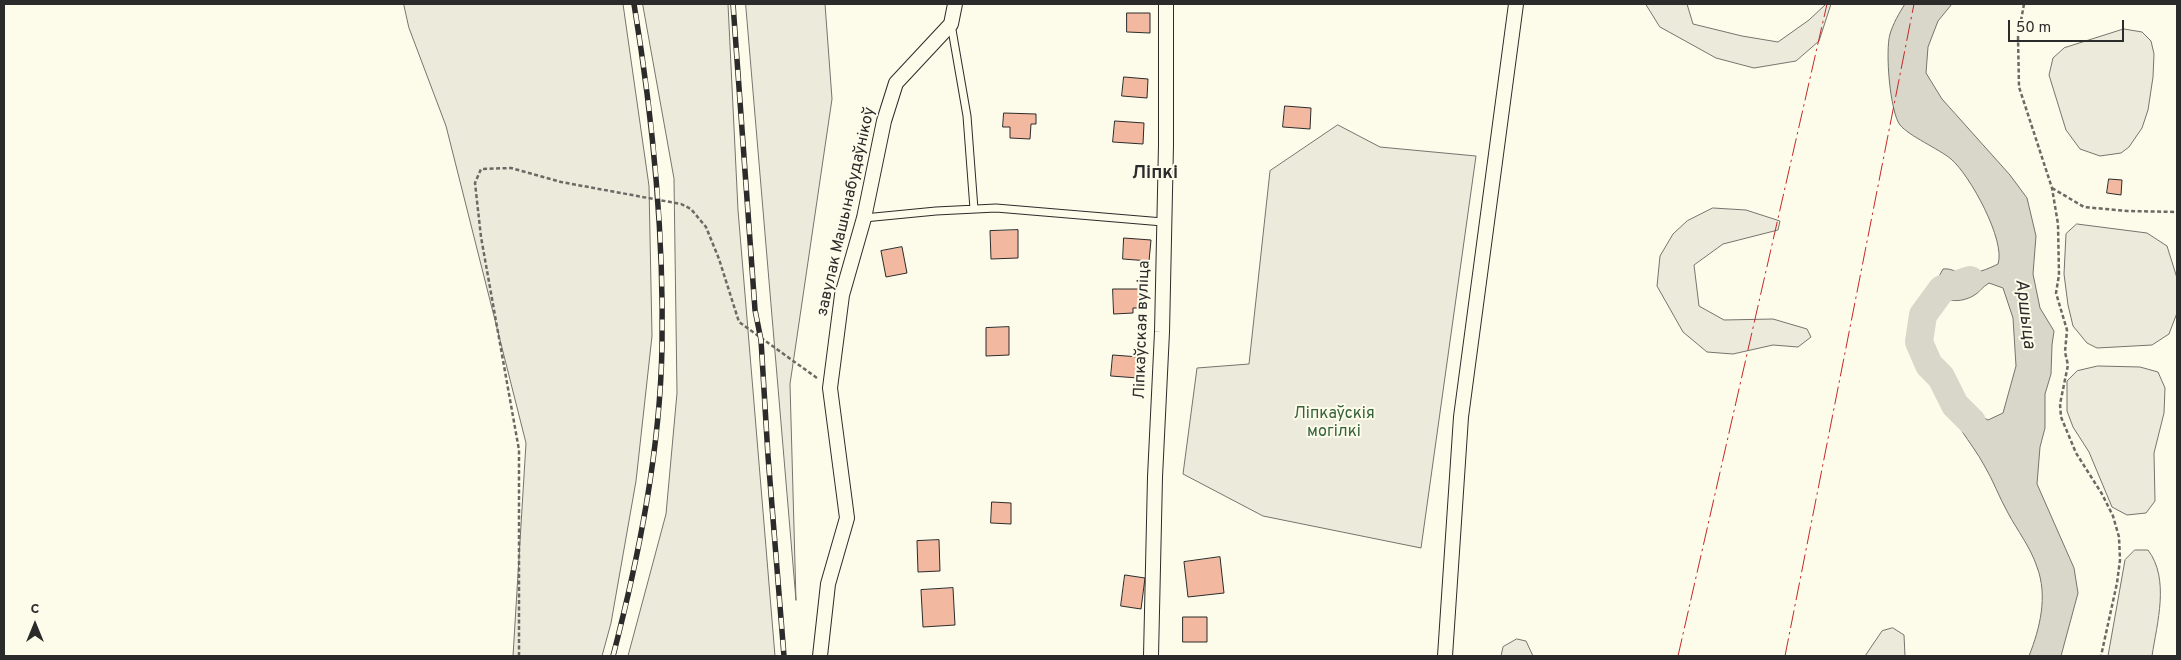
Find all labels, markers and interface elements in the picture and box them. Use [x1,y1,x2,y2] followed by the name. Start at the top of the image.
[2011,10,2127,42] scale bar
[2016,19,2051,38] text: 50 m
[814,105,880,319] street label: завулак Машынабудаўнікоў
[1132,163,1178,185] district label: Ліпкі
[1131,260,1155,400] street label: Ліпкаўская вуліца
[2009,278,2039,350] water label: Аршыца
[1293,405,1375,443] park label: Ліпкаўскія могілкі
[10,600,60,650] north arrow
[31,601,39,618] text: С

